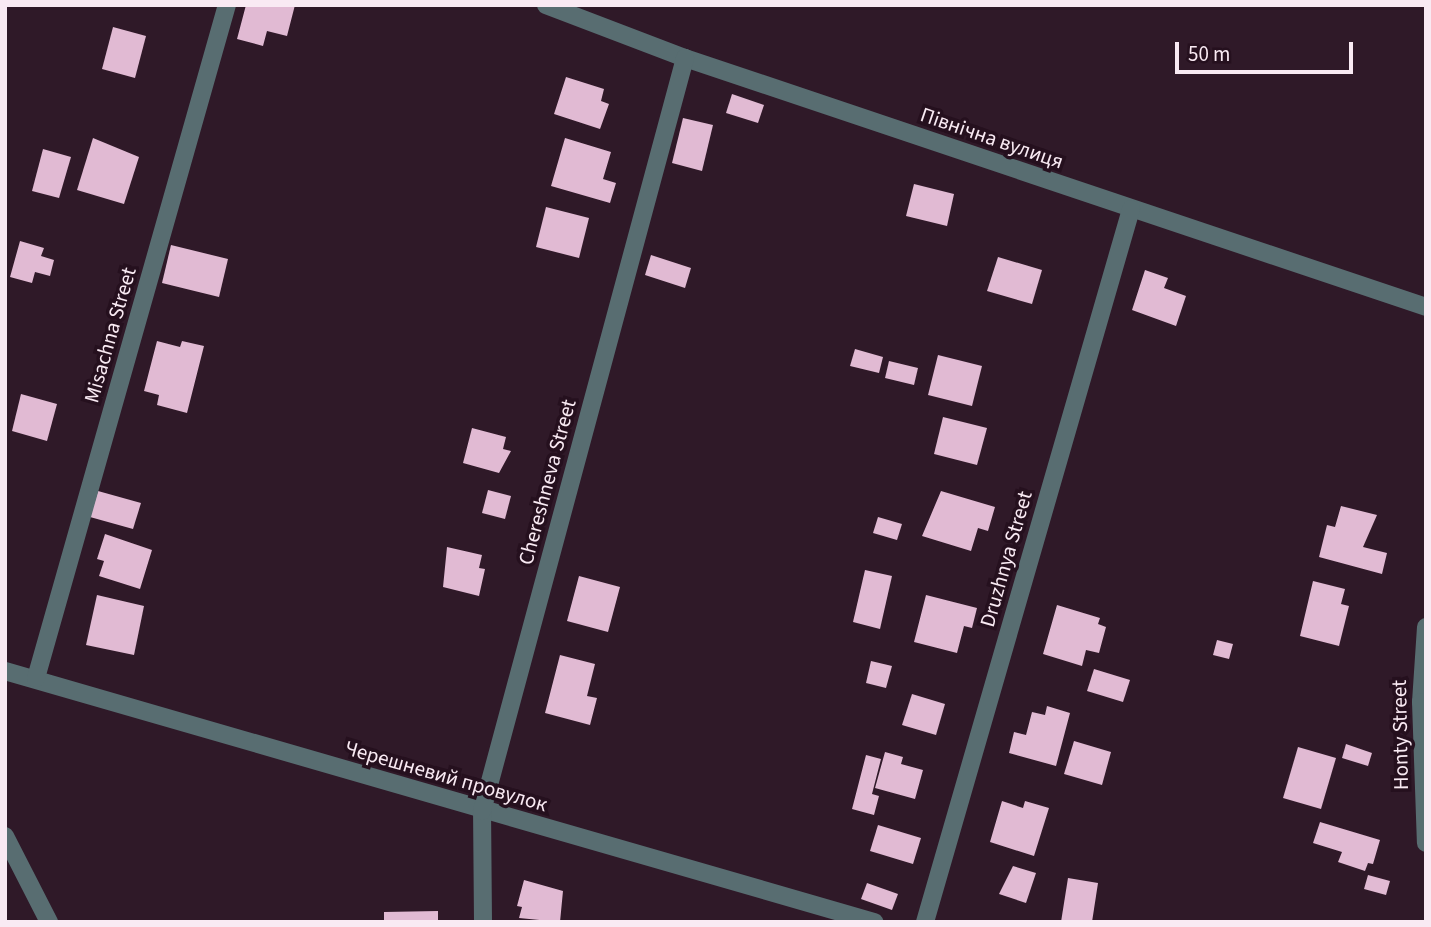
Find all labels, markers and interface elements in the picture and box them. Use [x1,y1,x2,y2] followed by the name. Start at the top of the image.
[1179,28,1358,72] scale bar
[1188,39,1230,69] text: 50 m
[917,102,1067,174] street label: Північна вулиця
[79,264,141,406] street label: Misachna Street
[513,396,581,568] street label: Chereshneva Street
[975,488,1037,630] street label: Druzhnya Street
[1386,680,1414,790] street label: Honty Street
[342,735,550,817] street label: Черешневий провулок

